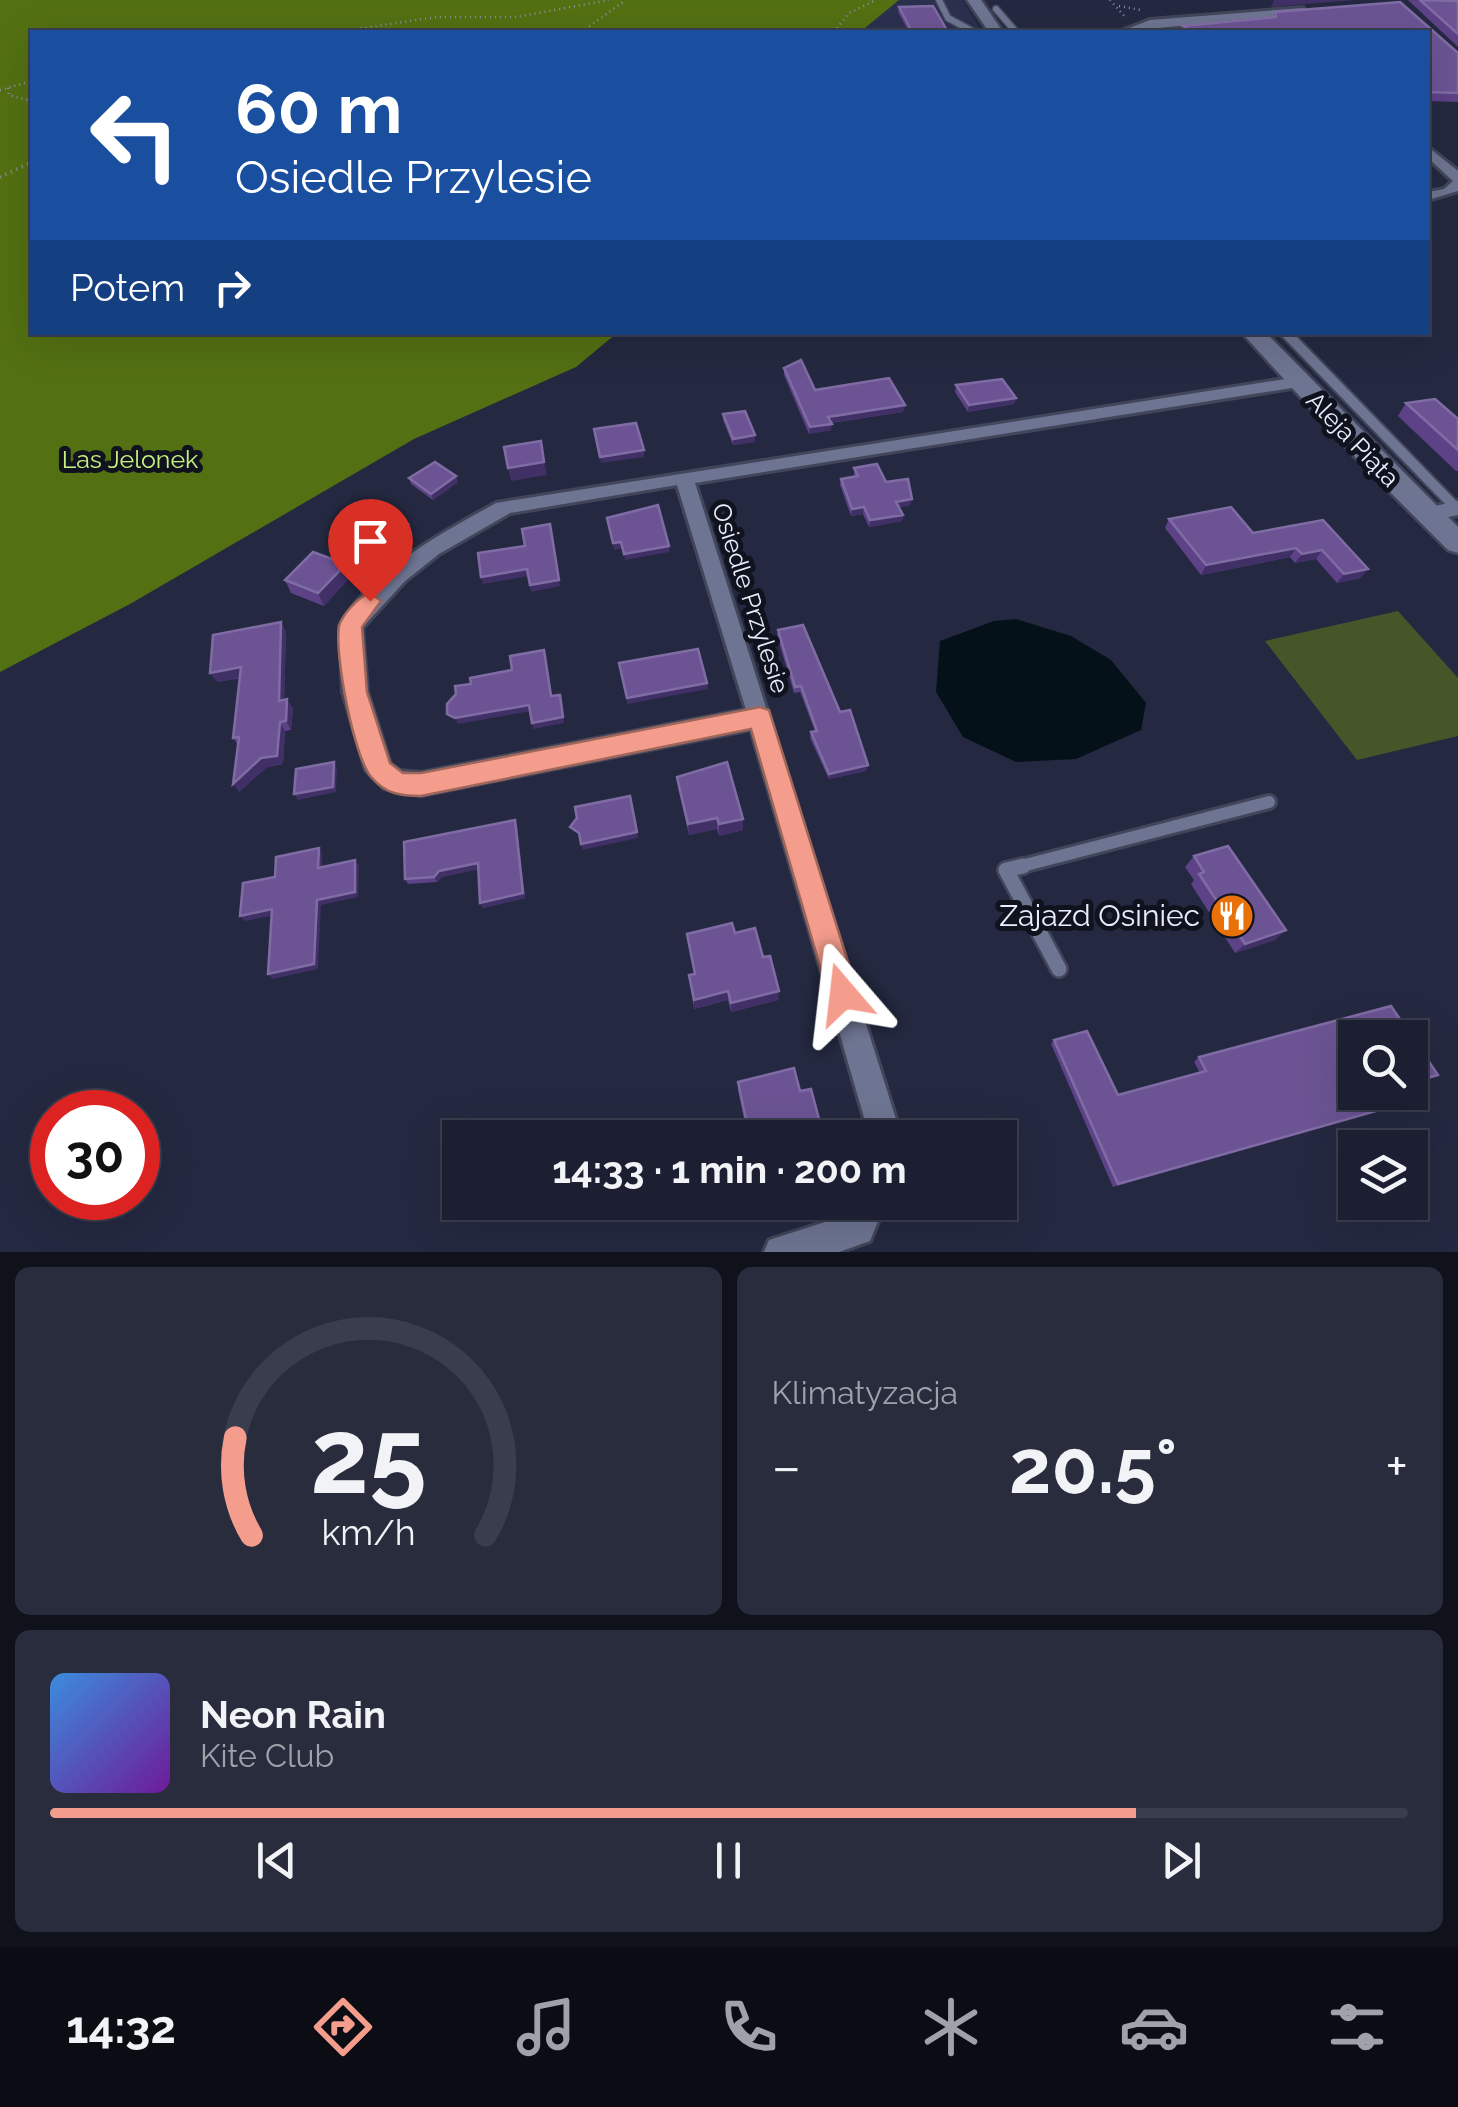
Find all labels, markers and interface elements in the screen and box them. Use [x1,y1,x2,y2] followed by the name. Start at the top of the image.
[235,67,402,149] text: 60 m
[70,70,200,200] icon: left
[235,151,592,204] text: Osiedle Przylesie
[205,260,260,315] icon: right
[70,265,185,310] text: Potem
[1300,385,1406,493] street label: Aleja Piąta
[62,444,199,474] park label: Las Jelonek
[328,499,413,602] pin
[706,499,796,697] street label: Osiedle Przylesie
[343,514,398,569] icon: arrive
[1209,893,1255,939] restaurant icon: Zajazd Osiniec
[999,898,1200,933] place label: Zajazd Osiniec
[791,942,895,1046] position arrow
[1338,1020,1428,1220] map controls
[1338,1020,1428,1110] button: search
[30,1090,160,1220] speed limit sign: 30
[1338,1130,1428,1220] button: layers
[552,1147,907,1192] text: 14:33 · 1 min · 200 m
[772,1374,958,1411] text: Klimatyzacja
[310,1395,426,1517] text: 25
[1009,1422,1177,1511] text: 20.5°
[772,1434,801,1499] text: −
[1385,1434,1408,1499] text: +
[321,1511,415,1553] text: km/h
[200,1692,386,1737] text: Neon Rain
[200,1737,334,1774] text: Kite Club
[249,1833,304,1888] icon: previous
[701,1833,756,1888] icon: pause
[1154,1833,1209,1888] icon: next
[308,1992,378,2062] icon: directions
[511,1992,581,2062] icon: music
[714,1992,784,2062] icon: phone
[916,1992,986,2062] icon: climate
[1119,1992,1189,2062] icon: car
[1322,1992,1392,2062] icon: filters
[66,2001,176,2054] text: 14:32

